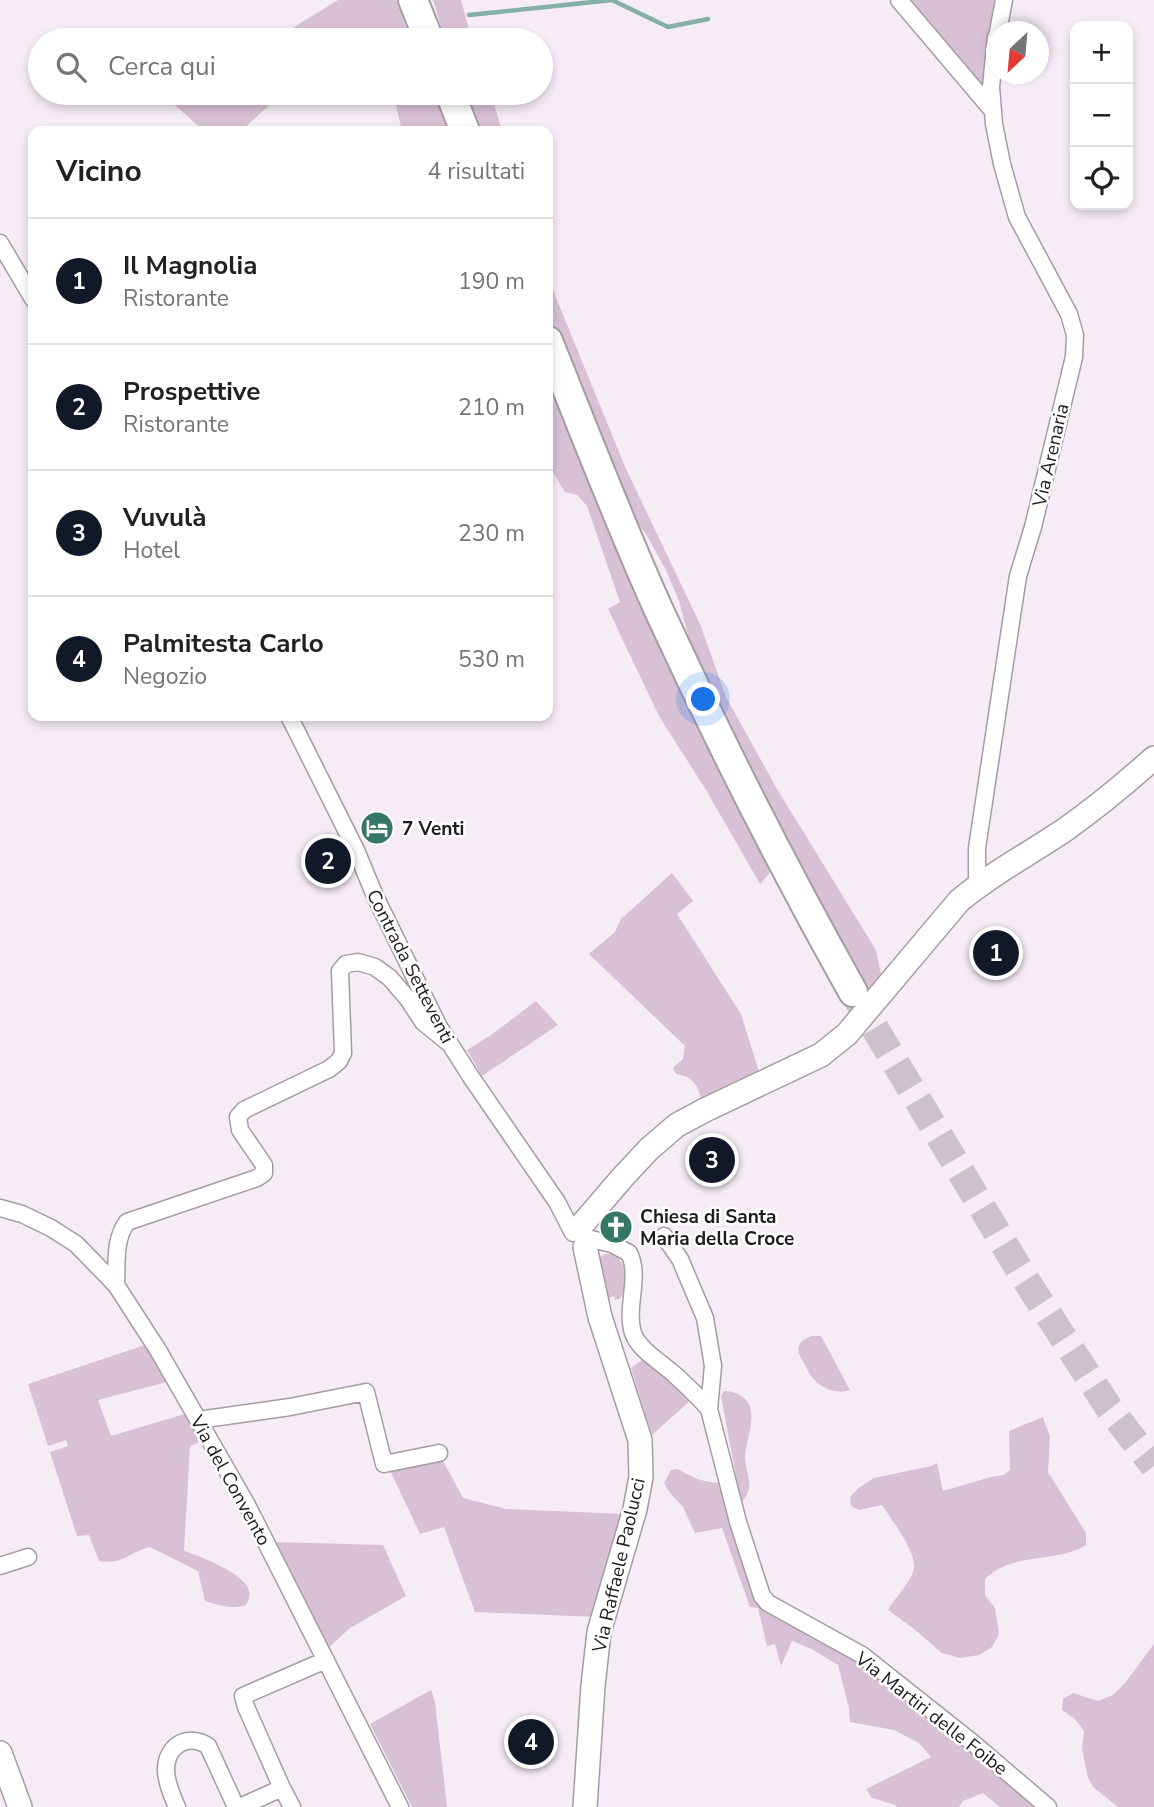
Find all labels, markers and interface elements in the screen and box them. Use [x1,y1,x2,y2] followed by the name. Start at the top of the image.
[986,21,1049,84] north arrow
[1070,21,1133,210] map controls
[1070,21,1133,84] button: +
[28,28,553,105] search box
[52,48,90,86] icon: search
[108,49,216,84] text: Cerca qui
[1070,84,1133,147] button: −
[1070,147,1133,210] button: locate
[56,151,142,192] text: Vicino
[428,156,525,187] text: 4 risultati
[123,248,257,283] text: Il Magnolia
[72,266,86,297] text: 1
[458,266,525,297] text: 190 m
[123,283,229,314] text: Ristorante
[123,374,260,409] text: Prospettive
[72,392,86,423] text: 2
[458,392,525,423] text: 210 m
[1026,401,1075,510] street label: Via Arenaria
[123,409,229,440] text: Ristorante
[123,500,207,535] text: Vuvulà
[72,518,86,549] text: 3
[458,518,525,549] text: 230 m
[123,535,180,566] text: Hotel
[123,626,324,661] text: Palmitesta Carlo
[72,644,86,675] text: 4
[458,644,525,675] text: 530 m
[123,661,207,692] text: Negozio
[686,682,720,716] your location
[358,809,396,847] hotel icon: 7 Venti
[402,816,464,842] place label: 7 Venti
[305,835,351,887] pin: 2
[360,885,460,1048] street label: Contrada Setteventi
[973,927,1019,979] pin: 1
[689,1134,735,1186] pin: 3
[640,1204,794,1252] place label: Chiesa di Santa Maria della Croce
[597,1208,635,1246] church icon: Chiesa di Santa Maria della Croce
[183,1410,277,1550] street label: Via del Convento
[586,1475,652,1656] street label: Via Raffaele Paolucci
[849,1645,1013,1782] street label: Via Martiri delle Foibe
[508,1716,554,1768] pin: 4

